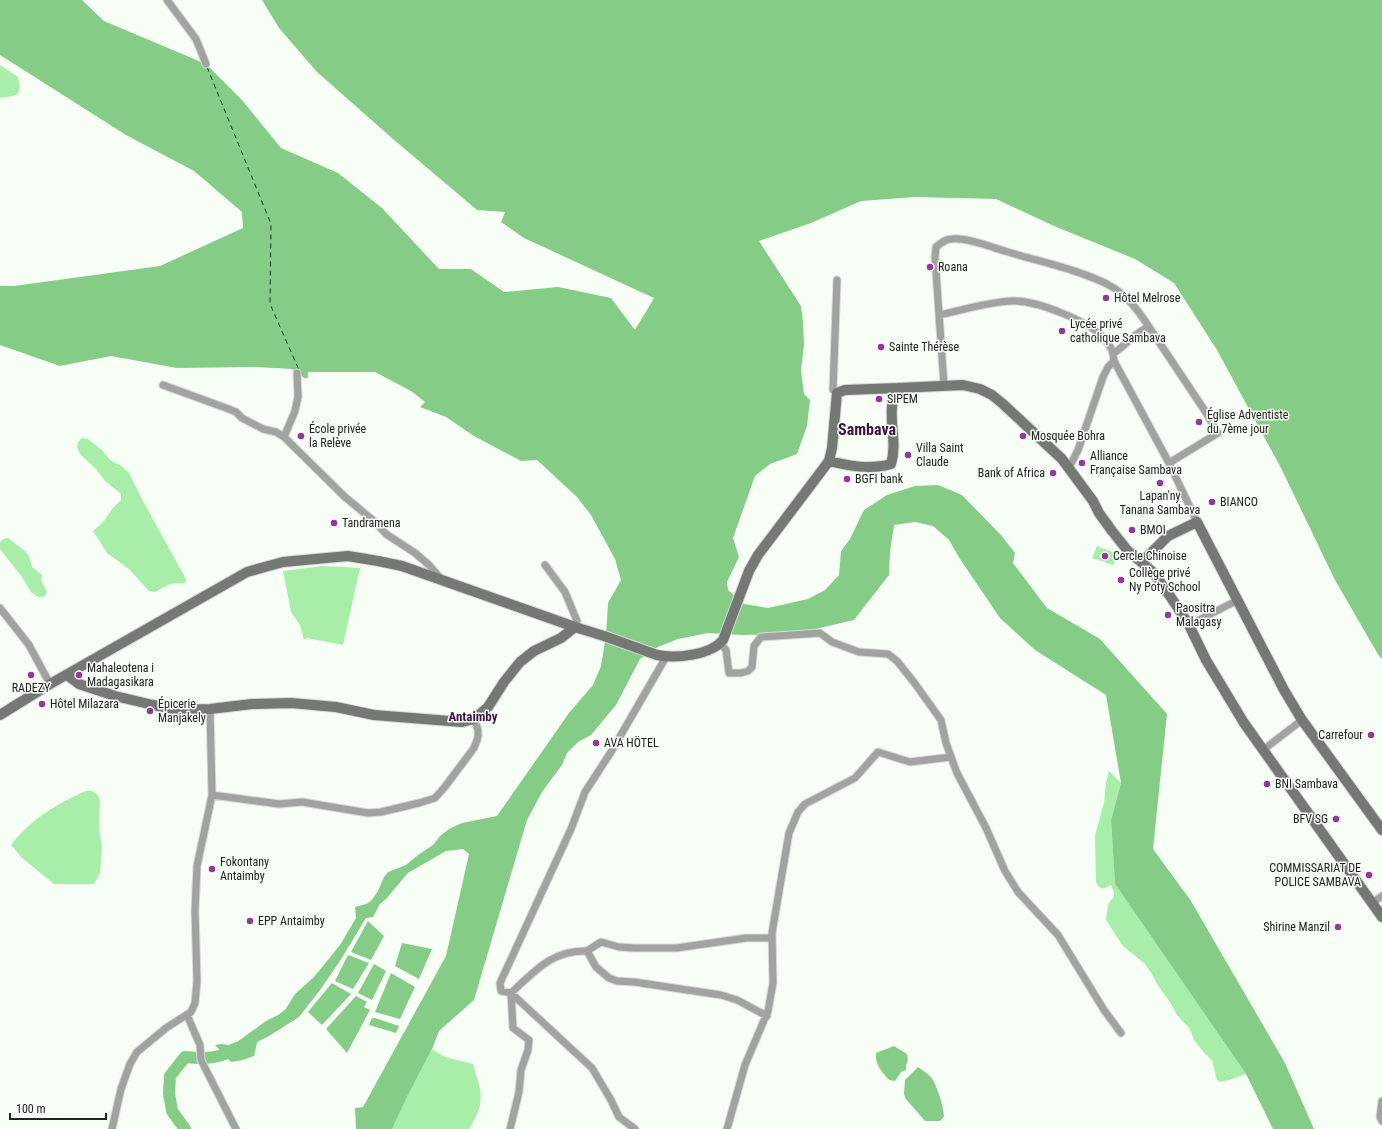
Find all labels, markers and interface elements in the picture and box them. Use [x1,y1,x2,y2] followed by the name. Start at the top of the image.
[938,260,968,274] place label: Roana
[925,262,935,272] marker: Roana
[1114,291,1181,305] place label: Hôtel Melrose
[1101,293,1111,303] marker: Hôtel Melrose
[1070,317,1166,345] place label: Lycée privé catholique Sambava
[1057,326,1067,336] marker: Lycée privé catholique Sambava
[889,340,960,354] place label: Sainte Thérèse
[876,342,886,352] marker: Sainte Thérèse
[887,392,918,406] place label: SIPEM
[874,394,884,404] marker: SIPEM
[1207,407,1289,436] place label: Église Adventiste du 7ème jour
[1194,417,1204,427] marker: Église Adventiste du 7ème jour
[838,420,896,439] district label: Sambava
[309,421,367,450] place label: École privée la Relève
[1031,429,1105,443] place label: Mosquée Bohra
[296,431,306,441] marker: École privée la Relève
[1018,431,1028,441] marker: Mosquée Bohra
[916,441,964,469] place label: Villa Saint Claude
[1090,449,1182,477] place label: Alliance Française Sambava
[903,450,913,460] marker: Villa Saint Claude
[1077,458,1087,468] marker: Alliance Française Sambava
[978,466,1045,480] place label: Bank of Africa
[1048,468,1058,478] marker: Bank of Africa
[855,472,904,486] place label: BGFI bank
[842,474,852,484] marker: BGFI bank
[1155,478,1165,488] marker: Lapan'ny Tanana Sambava
[1120,489,1201,517] place label: Lapan'ny Tanana Sambava
[1220,495,1258,509] place label: BIANCO
[1207,497,1217,507] marker: BIANCO
[342,516,401,530] place label: Tandramena
[329,518,339,528] marker: Tandramena
[1140,523,1166,537] place label: BMOI
[1127,525,1137,535] marker: BMOI
[1113,549,1187,563] place label: Cercle Chinoise
[1100,551,1110,561] marker: Cercle Chinoise
[1129,566,1200,594] place label: Collège privé Ny Poty School
[1116,575,1126,585] marker: Collège privé Ny Poty School
[1176,601,1221,629] place label: Paositra Malagasy
[1163,610,1173,620] marker: Paositra Malagasy
[87,661,154,689] place label: Mahaleotena i Madagasikara
[26,670,36,680] marker: RADEZY
[74,670,84,680] marker: Mahaleotena i Madagasikara
[12,681,51,695] place label: RADEZY
[158,696,206,725] place label: Épicerie Manjakely
[50,697,119,711] place label: Hôtel Milazara
[37,699,47,709] marker: Hôtel Milazara
[145,706,155,716] marker: Épicerie Manjakely
[448,709,498,724] district label: Antaimby
[1318,728,1363,742] place label: Carrefour
[1366,730,1376,740] marker: Carrefour
[604,735,659,750] place label: AVA HÖTEL
[591,738,601,748] marker: AVA HÖTEL
[1275,777,1338,791] place label: BNI Sambava
[1262,779,1272,789] marker: BNI Sambava
[1293,812,1328,826] place label: BFV SG
[1331,814,1341,824] marker: BFV SG
[220,855,269,883] place label: Fokontany Antaimby
[1269,861,1361,889] place label: COMMISSARIAT DE POLICE SAMBAVA
[207,864,217,874] marker: Fokontany Antaimby
[1364,870,1374,880] marker: COMMISSARIAT DE POLICE SAMBAVA
[258,914,325,928] place label: EPP Antaimby
[245,916,255,926] marker: EPP Antaimby
[1263,920,1330,934] place label: Shirine Manzil
[1333,922,1343,932] marker: Shirine Manzil
[10,1095,106,1121] scale bar
[16,1102,46,1116] text: 100 m

